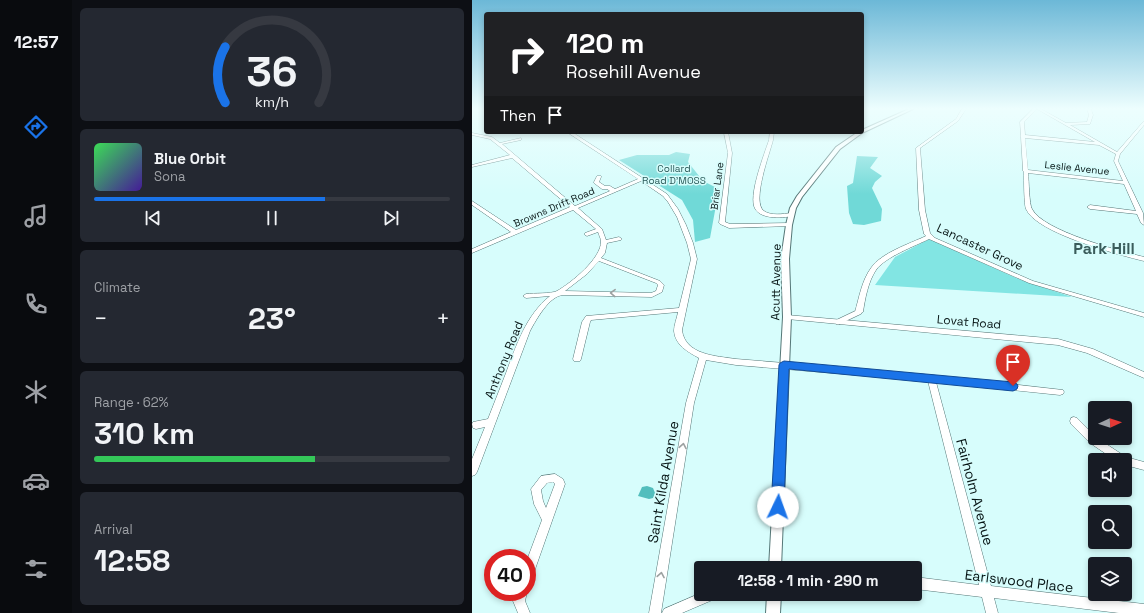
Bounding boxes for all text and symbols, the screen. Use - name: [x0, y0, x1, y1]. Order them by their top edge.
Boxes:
- text: 120 m: [566, 25, 644, 61]
- icon: right: [500, 28, 552, 80]
- text: 12:57: [14, 30, 58, 53]
- text: 36: [247, 44, 298, 97]
- text: Rosehill Avenue: [566, 60, 701, 83]
- text: km/h: [255, 92, 289, 110]
- icon: arrive: [544, 104, 566, 126]
- text: Then: [500, 106, 536, 125]
- icon: directions: [22, 113, 50, 141]
- text: Blue Orbit: [154, 149, 226, 168]
- street label: Leslie Avenue: [1044, 158, 1110, 178]
- street label: Briar Lane: [708, 161, 726, 211]
- park label: Collard Road D'MOSS: [642, 162, 706, 187]
- text: Sona: [154, 168, 185, 185]
- street label: Browns Drift Road: [511, 184, 597, 230]
- icon: music: [22, 202, 50, 230]
- icon: previous: [142, 207, 164, 229]
- icon: pause: [261, 207, 283, 229]
- icon: next: [380, 207, 402, 229]
- street label: Lancaster Grove: [934, 220, 1026, 274]
- district label: Park Hill: [1073, 238, 1135, 259]
- street label: Acutt Avenue: [767, 243, 785, 321]
- text: Climate: [94, 279, 140, 296]
- one-way arrow: [610, 289, 616, 298]
- icon: phone: [22, 290, 50, 318]
- text: 23°: [248, 299, 296, 338]
- text: −: [94, 304, 108, 332]
- text: +: [436, 304, 450, 332]
- street label: Lovat Road: [936, 311, 1002, 333]
- street label: Anthony Road: [481, 319, 527, 401]
- pin: [996, 345, 1030, 386]
- icon: arrive: [1002, 351, 1024, 373]
- icon: climate: [22, 378, 50, 406]
- text: Range · 62%: [94, 394, 169, 411]
- north arrow: [1088, 401, 1132, 445]
- map controls: [1088, 401, 1132, 601]
- text: 310 km: [94, 414, 195, 453]
- street label: Saint Kilda Avenue: [643, 419, 683, 545]
- street label: Fairholm Avenue: [952, 437, 998, 547]
- one-way arrow: [678, 443, 687, 449]
- button: sound: [1088, 453, 1132, 497]
- icon: car: [22, 467, 50, 495]
- position arrow: [757, 486, 799, 528]
- button: search: [1088, 505, 1132, 549]
- text: Arrival: [94, 521, 133, 538]
- text: 12:58: [94, 541, 170, 580]
- speed limit sign: 40: [484, 549, 536, 601]
- icon: filters: [22, 555, 50, 583]
- button: layers: [1088, 557, 1132, 601]
- street label: Earlswood Place: [964, 565, 1074, 597]
- one-way arrow: [656, 571, 665, 578]
- text: 12:58 · 1 min · 290 m: [737, 571, 879, 590]

